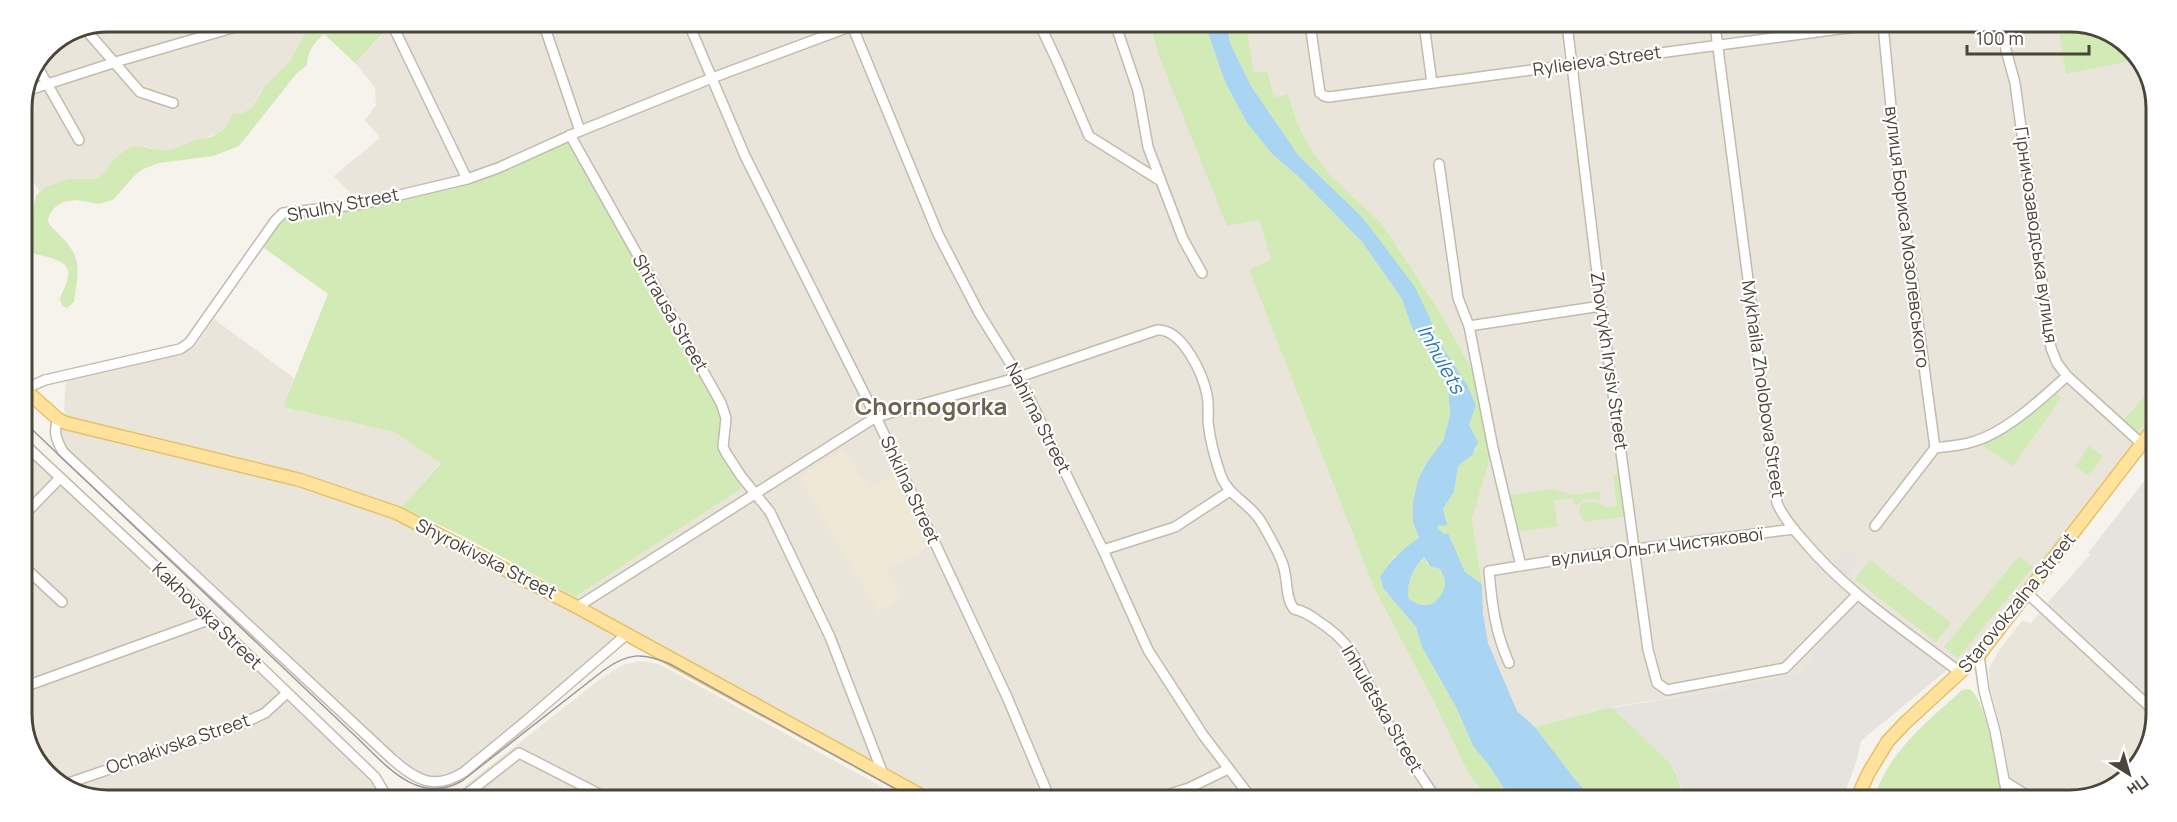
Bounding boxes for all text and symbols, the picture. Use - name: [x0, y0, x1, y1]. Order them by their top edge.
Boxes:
- scale bar: [1967, 18, 2088, 56]
- text: 100 m: [1976, 26, 2024, 50]
- street label: Rylieieva Street: [1531, 39, 1663, 81]
- street label: вулиця Бориса Мозолевського: [1880, 105, 1936, 369]
- street label: Гірничозаводська вулиця: [2010, 125, 2064, 345]
- street label: Shulhy Street: [285, 181, 401, 227]
- street label: Shtrausa Street: [628, 249, 714, 376]
- street label: Zhovtykh Irysiv Street: [1586, 270, 1634, 452]
- street label: Mykhaila Zholobova Street: [1737, 279, 1791, 499]
- water label: Inhulets: [1411, 319, 1472, 399]
- street label: Nahirna Street: [1001, 358, 1077, 477]
- district label: Chornogorka: [855, 389, 1007, 422]
- street label: Shkilna Street: [875, 432, 946, 547]
- street label: Shyrokivska Street: [412, 512, 561, 604]
- street label: вулиця Ольги Чистякової: [1549, 521, 1765, 571]
- street label: Starovokzalna Street: [1952, 527, 2080, 677]
- street label: Kakhovska Street: [147, 557, 268, 674]
- street label: Inhuletska Street: [1337, 641, 1429, 776]
- street label: Ochakivska Street: [103, 707, 253, 779]
- north arrow: [2099, 744, 2159, 804]
- text: Пн: [2123, 771, 2153, 801]

